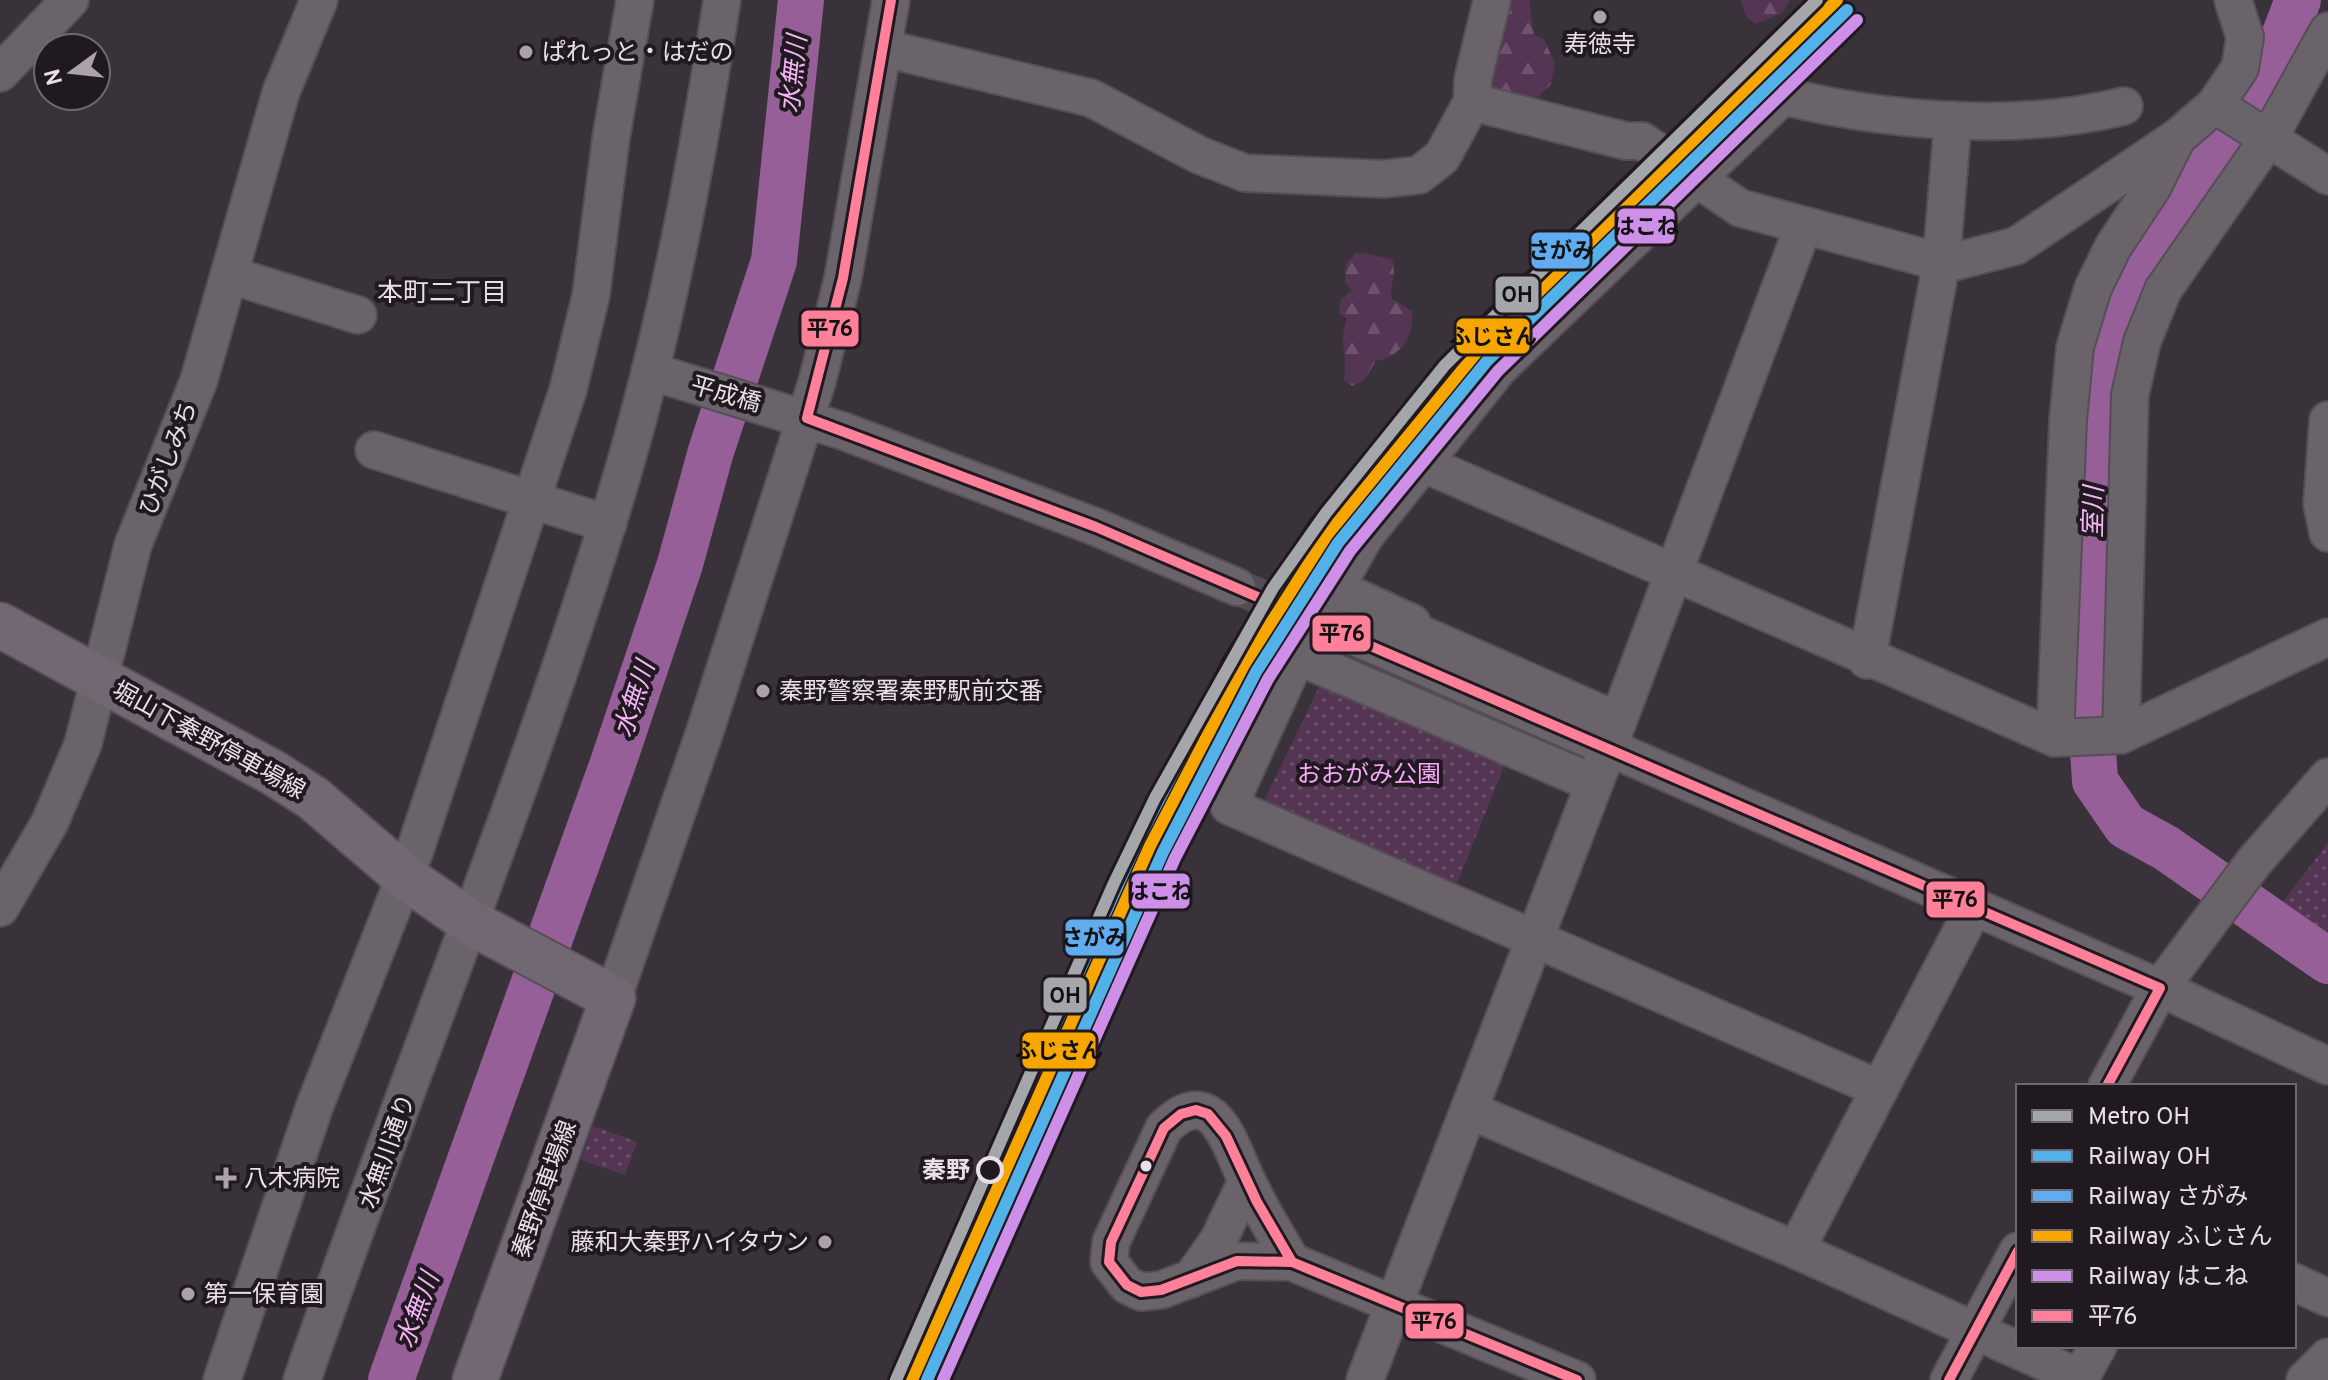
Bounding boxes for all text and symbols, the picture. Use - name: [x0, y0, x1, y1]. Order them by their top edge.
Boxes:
- marker: 寿徳寺: [1591, 8, 1609, 26]
- water label: 水無川: [775, 31, 816, 115]
- place label: 寿徳寺: [1564, 31, 1636, 61]
- north arrow: [32, 32, 112, 112]
- place label: ぱれっと・はだの: [542, 39, 734, 69]
- marker: ぱれっと・はだの: [517, 43, 535, 61]
- text: N: [40, 65, 70, 88]
- line badge: はこね: [1616, 207, 1676, 245]
- text: はこね: [1613, 215, 1679, 242]
- line badge: さがみ: [1530, 231, 1591, 270]
- text: さがみ: [1528, 238, 1594, 266]
- line badge: OH: [1494, 275, 1540, 314]
- district label: 本町二丁目: [377, 278, 507, 311]
- text: OH: [1501, 283, 1533, 310]
- line badge: 平76: [800, 309, 860, 348]
- text: 平76: [807, 317, 853, 344]
- line badge: ふじさん: [1455, 317, 1531, 355]
- text: ふじさん: [1449, 325, 1537, 352]
- street label: 平成橋: [687, 372, 764, 420]
- street label: ひがしみち: [134, 397, 205, 520]
- water label: 室川: [2079, 483, 2113, 538]
- line badge: 平76: [1311, 614, 1372, 653]
- text: 平76: [1319, 622, 1365, 649]
- water label: 水無川: [609, 655, 665, 742]
- street label: 堀山下秦野停車場線: [106, 676, 310, 807]
- place label: 秦野警察署秦野駅前交番: [779, 678, 1043, 708]
- marker: 秦野警察署秦野駅前交番: [754, 682, 772, 700]
- park label: おおがみ公園: [1297, 761, 1441, 791]
- line badge: はこね: [1130, 872, 1191, 910]
- text: はこね: [1127, 880, 1193, 907]
- line badge: 平76: [1925, 880, 1986, 919]
- text: 平76: [1932, 888, 1978, 915]
- line badge: さがみ: [1064, 918, 1125, 957]
- text: さがみ: [1061, 925, 1127, 953]
- line badge: OH: [1042, 976, 1088, 1014]
- text: OH: [1049, 984, 1081, 1011]
- line badge: ふじさん: [1021, 1031, 1097, 1070]
- text: ふじさん: [1015, 1039, 1103, 1066]
- legend: [2016, 1084, 2296, 1348]
- street label: 水無川通り: [354, 1090, 423, 1213]
- text: Metro OH: [2088, 1103, 2190, 1133]
- street label: 秦野停車場線: [507, 1117, 585, 1262]
- text: Railway OH: [2088, 1143, 2211, 1173]
- place label: 秦野: [922, 1157, 970, 1187]
- marker: 秦野: [977, 1157, 1003, 1183]
- unlabelled marker: [1138, 1158, 1154, 1174]
- place label: 八木病院: [244, 1165, 340, 1195]
- marker: 八木病院: [215, 1167, 237, 1189]
- text: Railway さがみ: [2088, 1183, 2249, 1213]
- text: Railway ふじさん: [2088, 1223, 2273, 1253]
- place label: 藤和大秦野ハイタウン: [570, 1229, 809, 1259]
- marker: 藤和大秦野ハイタウン: [816, 1233, 834, 1251]
- text: Railway はこね: [2088, 1263, 2249, 1293]
- water label: 水無川: [391, 1266, 449, 1353]
- place label: 第一保育園: [204, 1281, 324, 1311]
- marker: 第一保育園: [179, 1285, 197, 1303]
- line badge: 平76: [1404, 1302, 1465, 1340]
- text: 平76: [2088, 1303, 2138, 1333]
- text: 平76: [1411, 1310, 1457, 1337]

